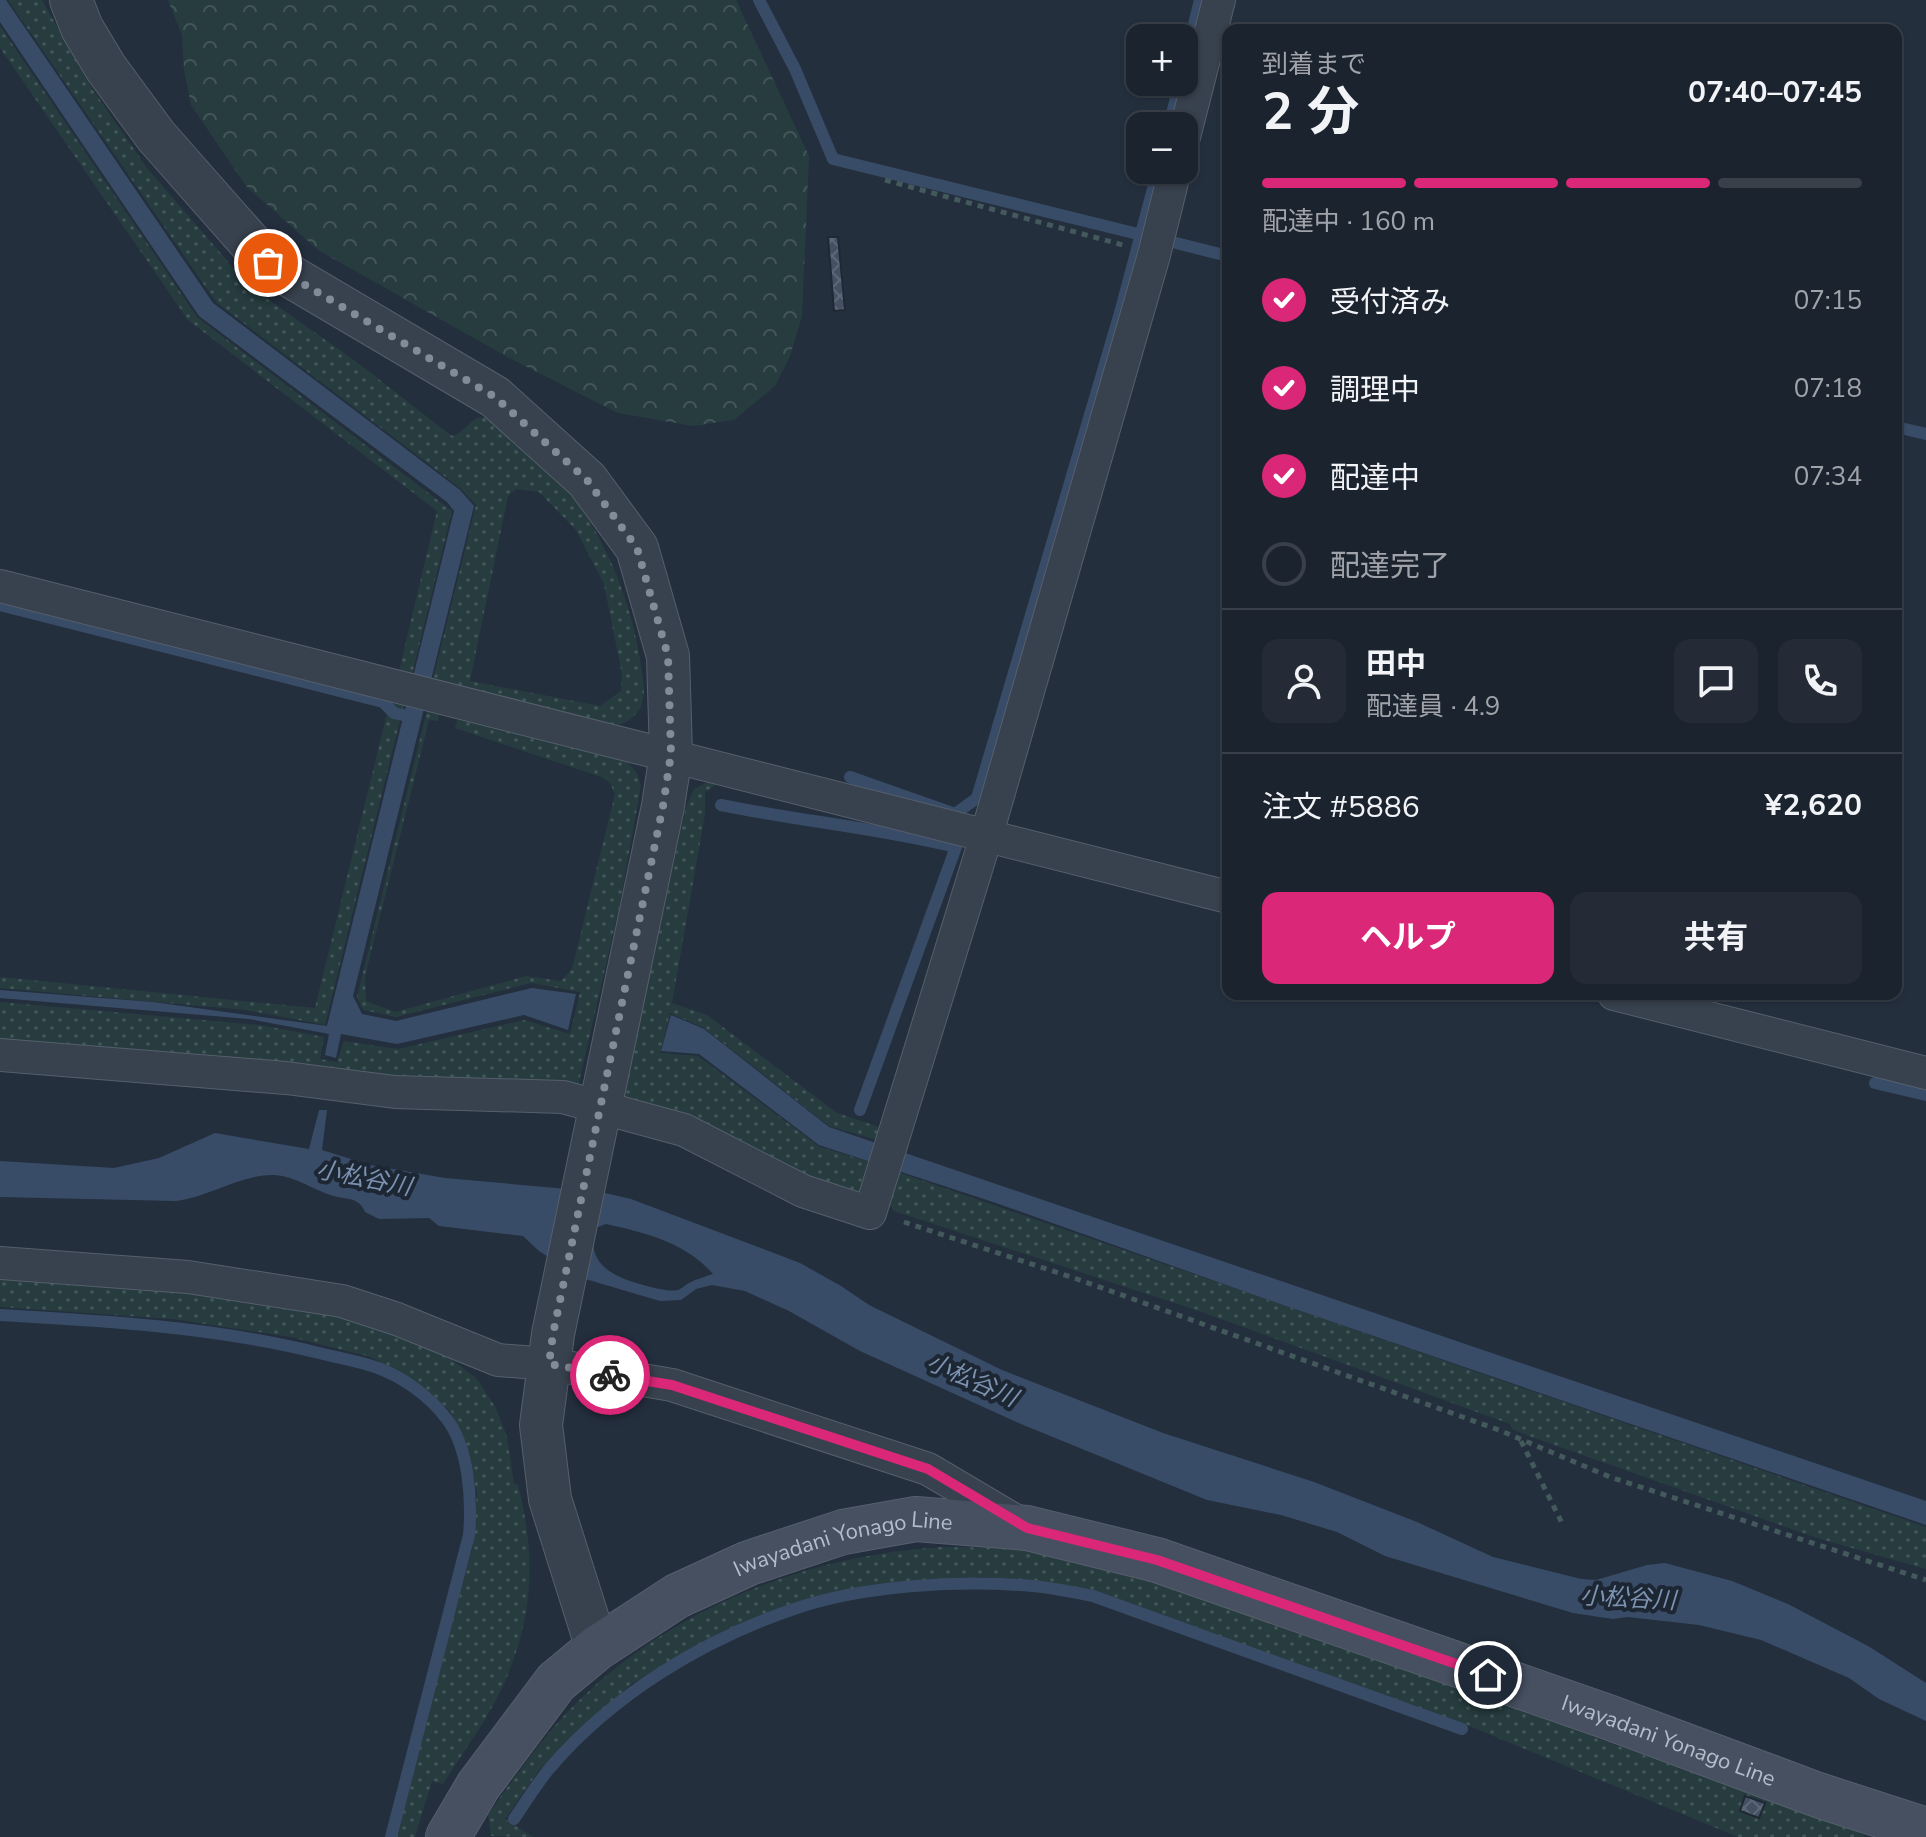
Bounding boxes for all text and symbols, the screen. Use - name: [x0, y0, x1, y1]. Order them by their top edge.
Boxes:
- map controls: [1126, 24, 1198, 184]
- button: +: [1126, 24, 1198, 96]
- text: 到着まで: [1262, 47, 1366, 82]
- text: 07:40–07:45: [1688, 72, 1862, 113]
- text: 2 分: [1262, 76, 1359, 147]
- button: −: [1126, 112, 1198, 184]
- text: 配達中 · 160 m: [1262, 204, 1435, 239]
- pin: [234, 229, 302, 297]
- icon: bag: [246, 241, 290, 285]
- icon: check: [1262, 278, 1306, 322]
- text: 受付済み: [1330, 282, 1450, 323]
- text: 07:15: [1794, 283, 1862, 318]
- icon: check: [1262, 366, 1306, 410]
- text: 調理中: [1330, 370, 1420, 411]
- text: 07:18: [1794, 371, 1862, 406]
- icon: check: [1262, 454, 1306, 498]
- text: 配達中: [1330, 458, 1420, 499]
- text: 07:34: [1794, 459, 1862, 494]
- text: 配達完了: [1330, 546, 1450, 587]
- button: person: [1262, 639, 1346, 723]
- button: chat: [1674, 639, 1758, 723]
- button: phone: [1778, 639, 1862, 723]
- text: 田中: [1366, 644, 1426, 685]
- text: 配達員 · 4.9: [1366, 689, 1500, 724]
- text: ¥2,620: [1765, 785, 1862, 826]
- text: 注文 #5886: [1262, 787, 1420, 828]
- button: ヘルプ: [1262, 892, 1554, 984]
- button: 共有: [1570, 892, 1862, 984]
- water label: 小松谷川: [314, 1153, 417, 1203]
- courier: [570, 1335, 650, 1415]
- water label: 小松谷川: [922, 1346, 1025, 1415]
- icon: bike: [588, 1353, 632, 1397]
- street label: Iwayadani Yonago Line: [729, 1505, 954, 1584]
- water label: 小松谷川: [1579, 1580, 1680, 1617]
- pin: [1454, 1641, 1522, 1709]
- icon: home: [1466, 1653, 1510, 1697]
- street label: Iwayadani Yonago Line: [1557, 1688, 1780, 1794]

